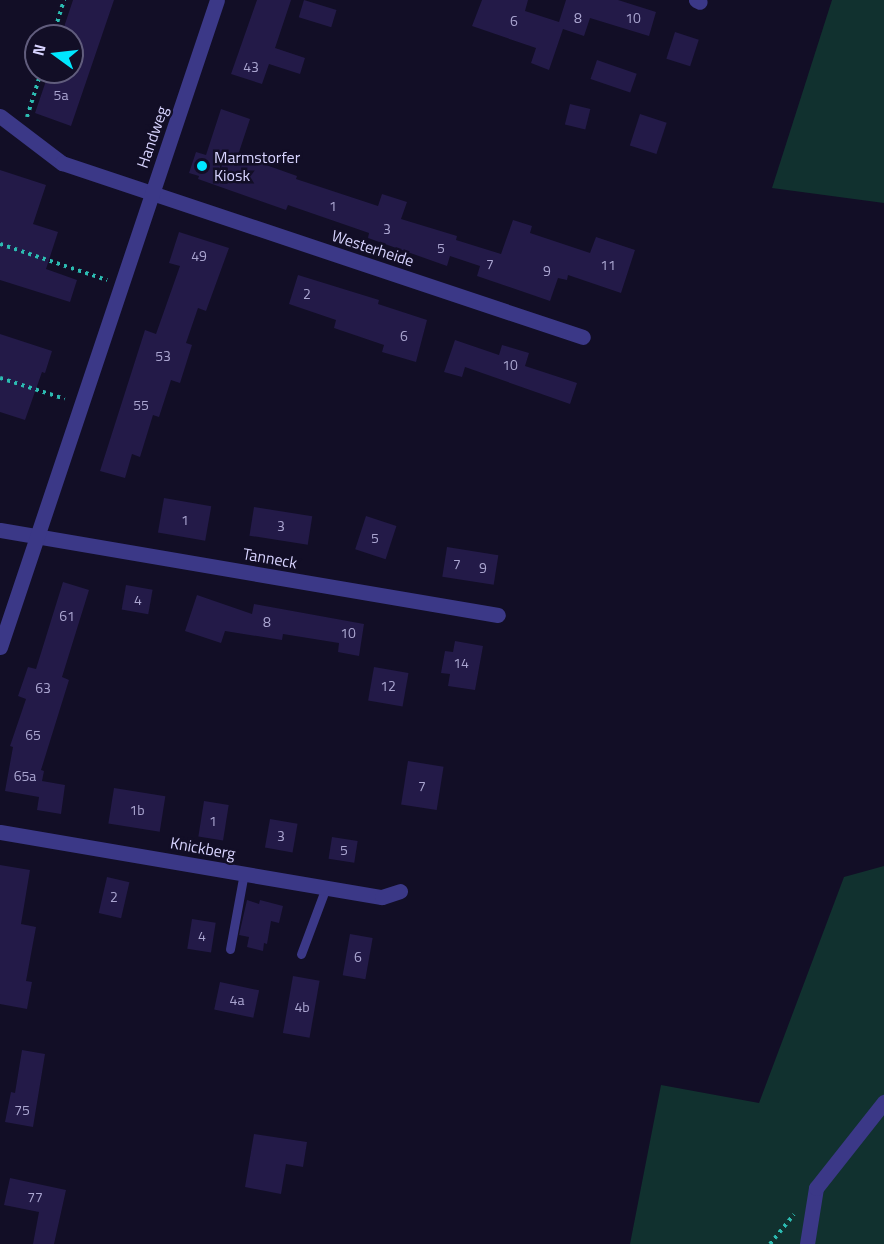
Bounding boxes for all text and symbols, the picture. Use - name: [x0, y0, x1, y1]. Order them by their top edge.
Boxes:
- house number: 8: [574, 10, 582, 26]
- house number: 10: [625, 10, 641, 26]
- house number: 6: [510, 13, 518, 29]
- north arrow: [24, 24, 84, 84]
- text: N: [26, 41, 52, 58]
- house number: 43: [243, 59, 259, 75]
- house number: 5a: [54, 87, 68, 103]
- street label: Handweg: [132, 103, 172, 171]
- place label: Marmstorfer Kiosk: [214, 147, 300, 185]
- marker: Marmstorfer Kiosk: [195, 159, 209, 173]
- house number: 1: [329, 198, 337, 214]
- house number: 3: [383, 221, 391, 237]
- street label: Westerheide: [329, 226, 417, 270]
- house number: 5: [437, 240, 445, 256]
- house number: 49: [191, 248, 207, 264]
- house number: 7: [486, 256, 494, 272]
- house number: 11: [600, 257, 616, 273]
- house number: 9: [543, 263, 551, 279]
- house number: 2: [303, 286, 311, 302]
- house number: 6: [400, 328, 408, 344]
- house number: 53: [155, 348, 171, 364]
- house number: 10: [502, 357, 518, 373]
- house number: 55: [133, 397, 149, 413]
- house number: 1: [181, 512, 189, 528]
- house number: 3: [277, 518, 285, 534]
- house number: 5: [371, 530, 379, 546]
- street label: Tanneck: [241, 544, 299, 572]
- house number: 7: [453, 556, 461, 572]
- house number: 9: [479, 560, 487, 576]
- house number: 4: [134, 592, 142, 608]
- house number: 61: [59, 608, 75, 624]
- house number: 8: [263, 614, 271, 630]
- house number: 10: [340, 625, 356, 641]
- house number: 14: [453, 655, 469, 671]
- house number: 12: [380, 678, 396, 694]
- house number: 63: [35, 680, 51, 696]
- house number: 65: [25, 727, 41, 743]
- house number: 65a: [14, 768, 36, 784]
- house number: 7: [418, 778, 426, 794]
- house number: 1b: [129, 802, 145, 818]
- house number: 1: [209, 813, 217, 829]
- house number: 3: [277, 828, 285, 844]
- street label: Knickberg: [169, 833, 237, 863]
- house number: 5: [340, 842, 348, 858]
- house number: 2: [110, 889, 118, 905]
- house number: 4: [198, 928, 206, 944]
- house number: 6: [354, 949, 362, 965]
- house number: 4a: [230, 992, 244, 1008]
- house number: 4b: [294, 999, 310, 1015]
- house number: 75: [14, 1102, 30, 1118]
- house number: 77: [27, 1189, 43, 1205]

